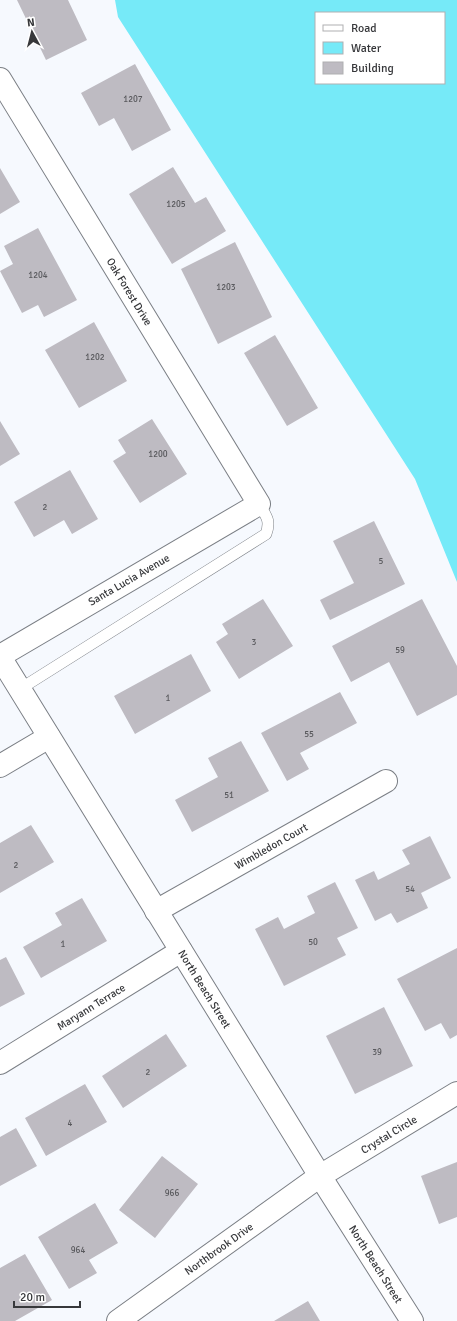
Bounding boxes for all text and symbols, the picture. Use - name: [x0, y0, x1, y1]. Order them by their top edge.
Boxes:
- north arrow: [12, 12, 52, 52]
- legend: [315, 12, 445, 84]
- text: N: [26, 16, 35, 29]
- text: Road: [351, 21, 377, 36]
- text: Water: [351, 41, 382, 56]
- text: Building: [351, 61, 394, 76]
- house number: 1207: [123, 94, 143, 105]
- house number: 1205: [166, 199, 186, 210]
- street label: Oak Forest Drive: [104, 255, 155, 328]
- house number: 1204: [28, 270, 48, 281]
- house number: 1203: [216, 282, 236, 293]
- house number: 1202: [85, 352, 105, 363]
- house number: 1200: [148, 449, 168, 460]
- house number: 2: [43, 502, 48, 513]
- street label: Santa Lucia Avenue: [86, 551, 172, 609]
- house number: 5: [379, 556, 384, 567]
- house number: 3: [252, 637, 257, 648]
- house number: 59: [395, 645, 405, 656]
- house number: 1: [166, 693, 171, 704]
- house number: 55: [304, 729, 314, 740]
- house number: 51: [224, 790, 234, 801]
- street label: Wimbledon Court: [232, 820, 310, 872]
- house number: 2: [14, 860, 19, 871]
- house number: 54: [405, 884, 415, 895]
- house number: 50: [308, 937, 318, 948]
- house number: 1: [61, 939, 66, 950]
- street label: North Beach Street: [176, 947, 234, 1031]
- street label: Maryann Terrace: [54, 981, 128, 1033]
- house number: 39: [372, 1047, 382, 1058]
- house number: 2: [146, 1067, 151, 1078]
- street label: Crystal Circle: [358, 1112, 419, 1156]
- house number: 4: [68, 1118, 73, 1129]
- house number: 966: [165, 1188, 179, 1199]
- street label: Northbrook Drive: [182, 1220, 255, 1278]
- street label: North Beach Street: [346, 1223, 405, 1306]
- house number: 964: [71, 1245, 85, 1256]
- scale bar: [14, 1283, 80, 1309]
- text: 20 m: [20, 1290, 45, 1305]

